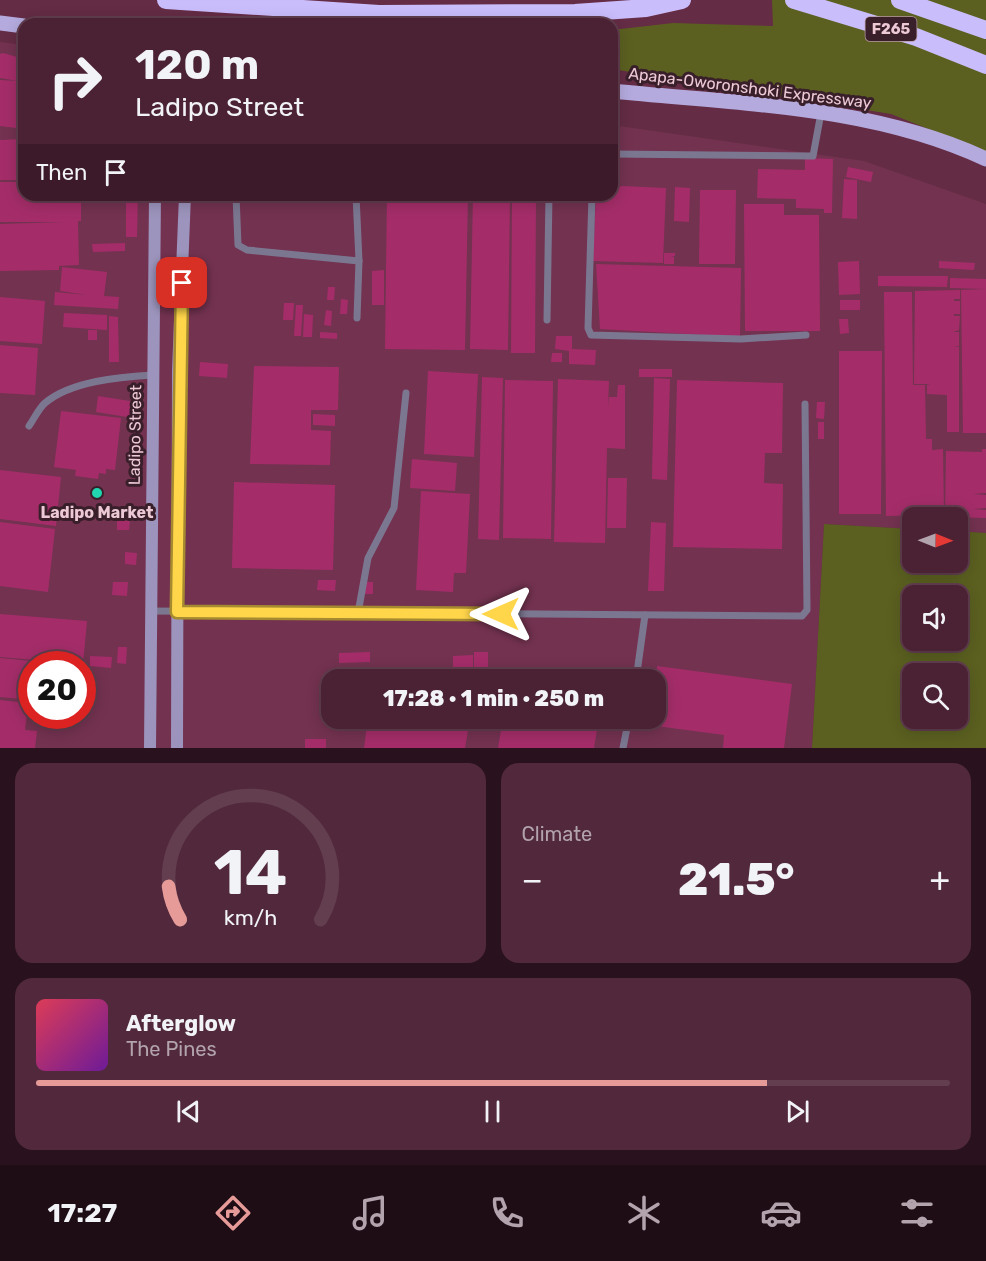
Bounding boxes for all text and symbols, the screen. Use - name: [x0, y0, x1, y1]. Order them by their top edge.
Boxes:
- road number: F265: [866, 17, 916, 41]
- text: 120 m: [135, 40, 259, 90]
- icon: right: [36, 42, 114, 120]
- street label: Apapa-Oworonshoki Expressway: [627, 64, 873, 112]
- text: Ladipo Street: [135, 91, 304, 123]
- icon: arrive: [99, 156, 132, 189]
- text: Then: [36, 159, 87, 186]
- pin: [156, 257, 207, 308]
- icon: arrive: [165, 266, 198, 299]
- street label: Ladipo Street: [125, 385, 145, 485]
- marker: Ladipo Market: [90, 486, 104, 500]
- place label: Ladipo Market: [41, 503, 154, 522]
- north arrow: [902, 507, 968, 573]
- map controls: [902, 507, 968, 729]
- position arrow: [469, 582, 533, 646]
- button: sound: [902, 585, 968, 651]
- speed limit sign: 20: [18, 651, 96, 729]
- button: search: [902, 663, 968, 729]
- text: 17:28 · 1 min · 250 m: [383, 685, 604, 712]
- text: Climate: [522, 822, 592, 846]
- text: 14: [213, 836, 287, 910]
- text: 21.5°: [678, 853, 794, 906]
- text: −: [522, 860, 543, 899]
- text: +: [929, 860, 950, 899]
- text: km/h: [223, 905, 277, 930]
- text: Afterglow: [126, 1010, 236, 1037]
- text: The Pines: [126, 1037, 217, 1061]
- icon: previous: [172, 1095, 205, 1128]
- icon: pause: [476, 1095, 509, 1128]
- icon: next: [781, 1095, 814, 1128]
- icon: directions: [212, 1192, 254, 1234]
- icon: music: [349, 1192, 391, 1234]
- icon: phone: [486, 1192, 528, 1234]
- icon: climate: [623, 1192, 665, 1234]
- icon: car: [760, 1192, 802, 1234]
- icon: filters: [896, 1192, 938, 1234]
- text: 17:27: [47, 1197, 117, 1229]

